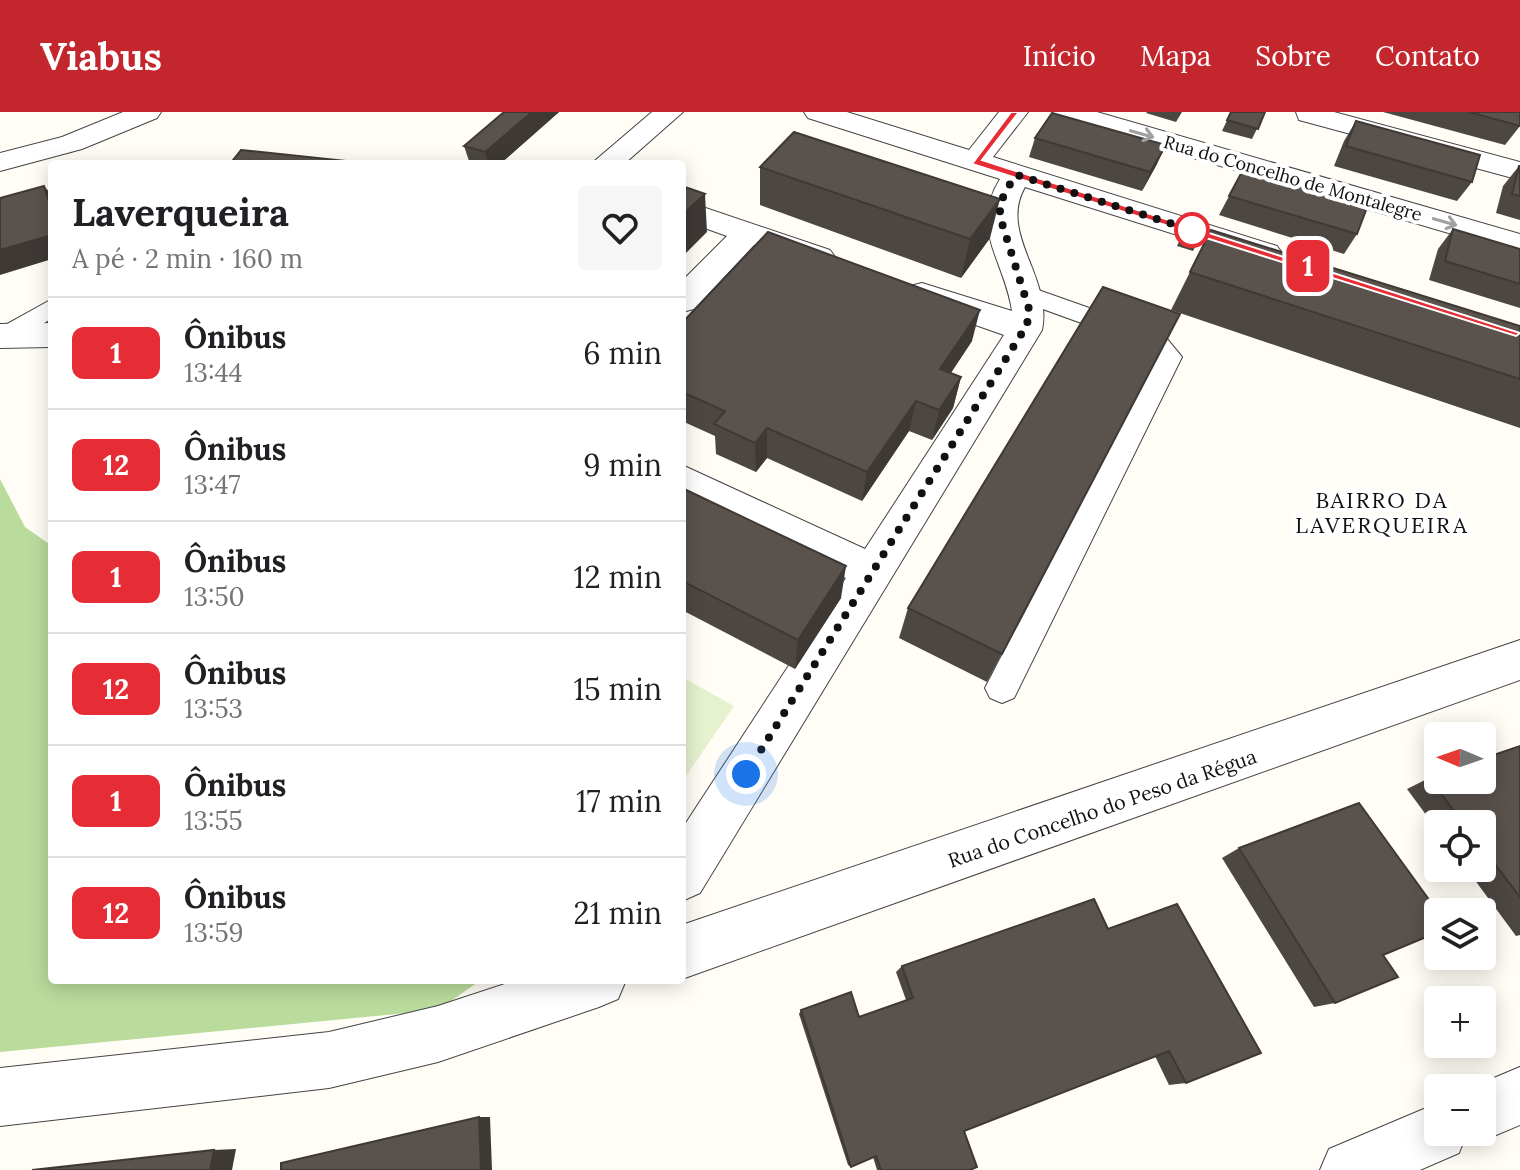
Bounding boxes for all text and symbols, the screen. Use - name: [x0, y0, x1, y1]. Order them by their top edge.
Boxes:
- text: Viabus: [40, 32, 162, 80]
- text: Início: [1023, 38, 1096, 74]
- text: Mapa: [1140, 38, 1211, 74]
- text: Sobre: [1255, 38, 1331, 74]
- text: Contato: [1375, 38, 1480, 74]
- one-way arrow: [1128, 127, 1154, 142]
- street label: Rua do Concelho de Montalegre: [1161, 130, 1425, 226]
- button: heart: [578, 186, 662, 270]
- text: Laverqueira: [72, 188, 289, 236]
- unlabelled marker: [1175, 213, 1209, 247]
- one-way arrow: [1432, 215, 1458, 230]
- line badge: 1: [1282, 240, 1334, 292]
- text: A pé · 2 min · 160 m: [72, 242, 303, 275]
- text: 1: [1302, 248, 1314, 284]
- text: Ônibus: [184, 318, 286, 356]
- text: 6 min: [583, 334, 662, 372]
- text: 1: [110, 335, 122, 371]
- text: 13:44: [184, 356, 243, 389]
- text: Ônibus: [184, 430, 286, 468]
- text: 9 min: [583, 446, 662, 484]
- text: 12: [103, 447, 129, 483]
- text: 13:47: [184, 468, 241, 501]
- district label: BAIRRO DA LAVERQUEIRA: [1295, 486, 1469, 539]
- text: Ônibus: [184, 542, 286, 580]
- text: 12 min: [574, 558, 662, 596]
- text: 1: [110, 559, 122, 595]
- text: 13:50: [184, 580, 245, 613]
- text: Ônibus: [184, 654, 286, 692]
- text: 15 min: [573, 670, 662, 708]
- text: 12: [103, 671, 129, 707]
- text: 13:53: [184, 692, 243, 725]
- north arrow: [1424, 722, 1496, 794]
- map controls: [1424, 722, 1496, 1146]
- street label: Rua do Concelho do Peso da Régua: [944, 743, 1260, 873]
- your location: [726, 754, 766, 794]
- text: Ônibus: [184, 766, 286, 804]
- text: 17 min: [576, 782, 662, 820]
- text: 1: [110, 783, 122, 819]
- text: 13:55: [184, 804, 243, 837]
- button: locate: [1424, 810, 1496, 882]
- text: Ônibus: [184, 878, 286, 916]
- text: 21 min: [574, 894, 662, 932]
- text: 12: [103, 895, 129, 931]
- button: layers: [1424, 898, 1496, 970]
- text: 13:59: [184, 916, 244, 949]
- button: +: [1424, 986, 1496, 1058]
- button: −: [1424, 1074, 1496, 1146]

